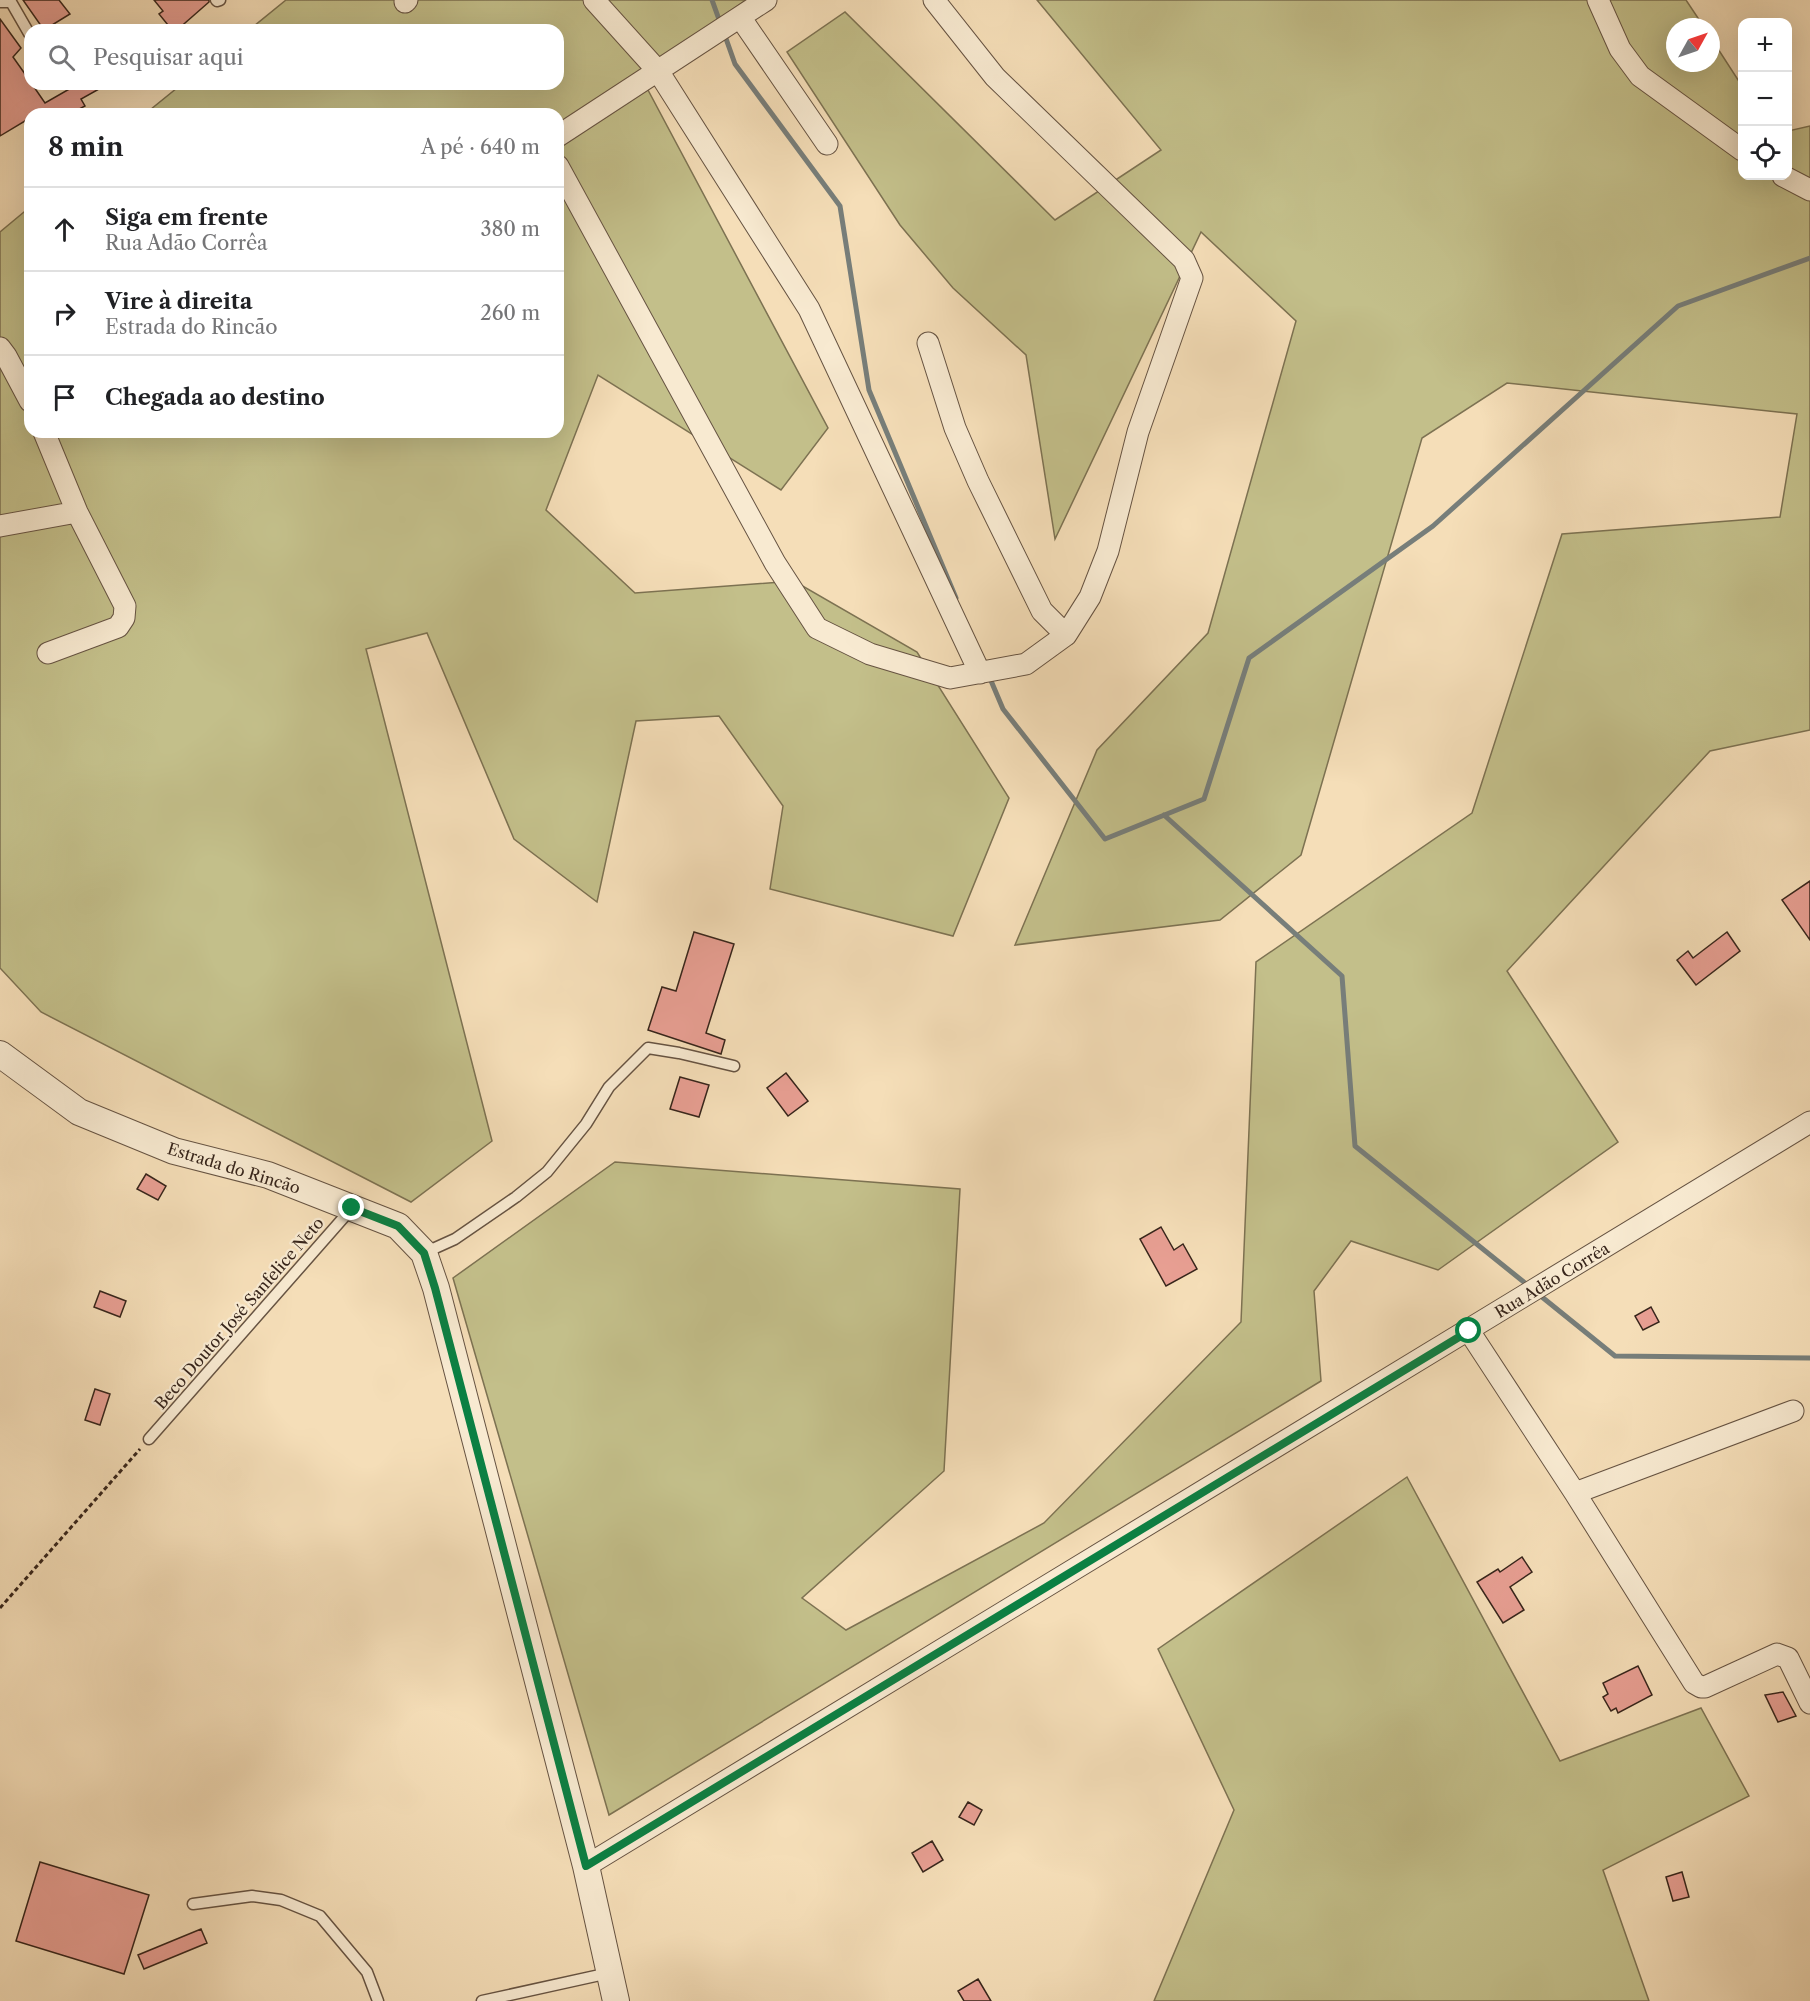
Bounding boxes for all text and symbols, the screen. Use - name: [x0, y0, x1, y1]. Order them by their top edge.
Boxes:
- north arrow: [1666, 18, 1720, 72]
- map controls: [1738, 18, 1792, 180]
- button: +: [1738, 18, 1792, 72]
- search box: [24, 24, 564, 90]
- icon: search: [45, 41, 78, 74]
- text: Pesquisar aqui: [93, 44, 243, 71]
- button: −: [1738, 72, 1792, 126]
- button: locate: [1738, 126, 1792, 180]
- text: 8 min: [48, 131, 124, 163]
- text: A pé · 640 m: [421, 135, 540, 159]
- text: Siga em frente: [105, 204, 268, 231]
- icon: ahead: [48, 213, 81, 246]
- text: 380 m: [481, 217, 540, 241]
- text: Rua Adão Corrêa: [105, 231, 268, 255]
- text: Vire à direita: [105, 288, 252, 315]
- icon: right: [48, 297, 81, 330]
- text: 260 m: [480, 301, 540, 325]
- text: Estrada do Rincão: [105, 315, 277, 339]
- icon: arrive: [48, 381, 81, 414]
- text: Chegada ao destino: [105, 384, 325, 411]
- street label: Estrada do Rincão: [165, 1138, 303, 1198]
- route end: [338, 1194, 364, 1220]
- street label: Beco Doutor José Sanfelice Neto: [150, 1213, 328, 1413]
- street label: Rua Adão Corrêa: [1491, 1238, 1613, 1322]
- route start: [1455, 1317, 1481, 1343]

